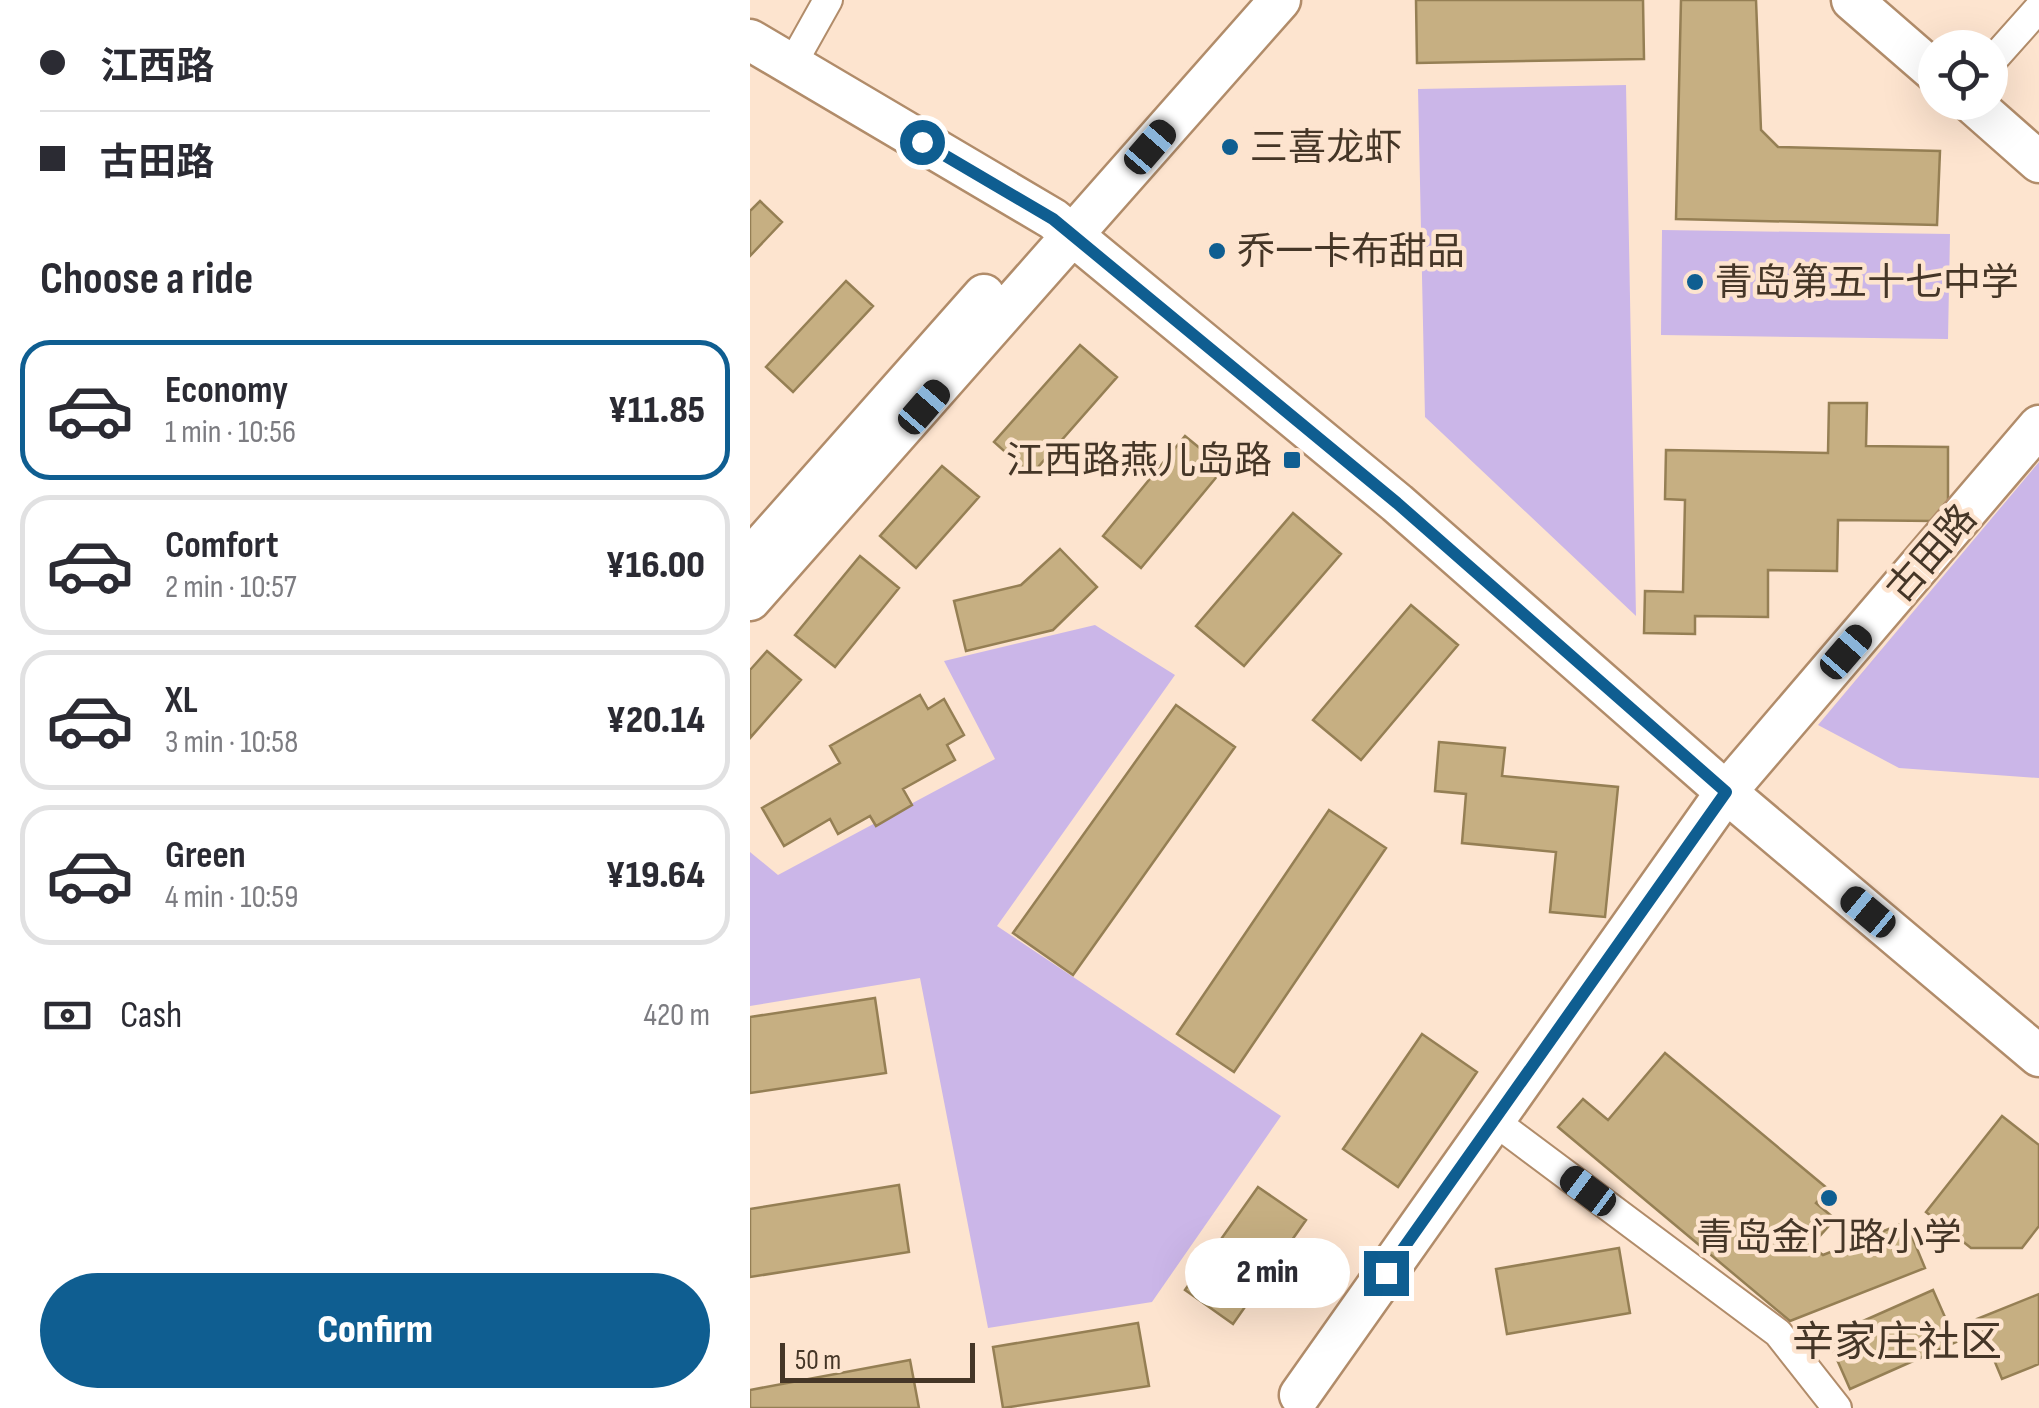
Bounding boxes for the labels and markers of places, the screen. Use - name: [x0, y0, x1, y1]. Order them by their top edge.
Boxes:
- place label: 三喜龙虾: [1250, 126, 1402, 171]
- marker: 三喜龙虾: [1219, 136, 1241, 158]
- place label: 乔一卡布甜品: [1237, 230, 1465, 275]
- marker: 乔一卡布甜品: [1206, 240, 1228, 262]
- place label: 青岛第五十七中学: [1715, 261, 2019, 306]
- marker: 青岛第五十七中学: [1684, 271, 1706, 293]
- place label: 江西路燕儿岛路: [1006, 439, 1272, 484]
- marker: 江西路燕儿岛路: [1281, 449, 1303, 471]
- marker: 青岛金门路小学: [1818, 1187, 1840, 1209]
- place label: 青岛金门路小学: [1696, 1216, 1962, 1261]

